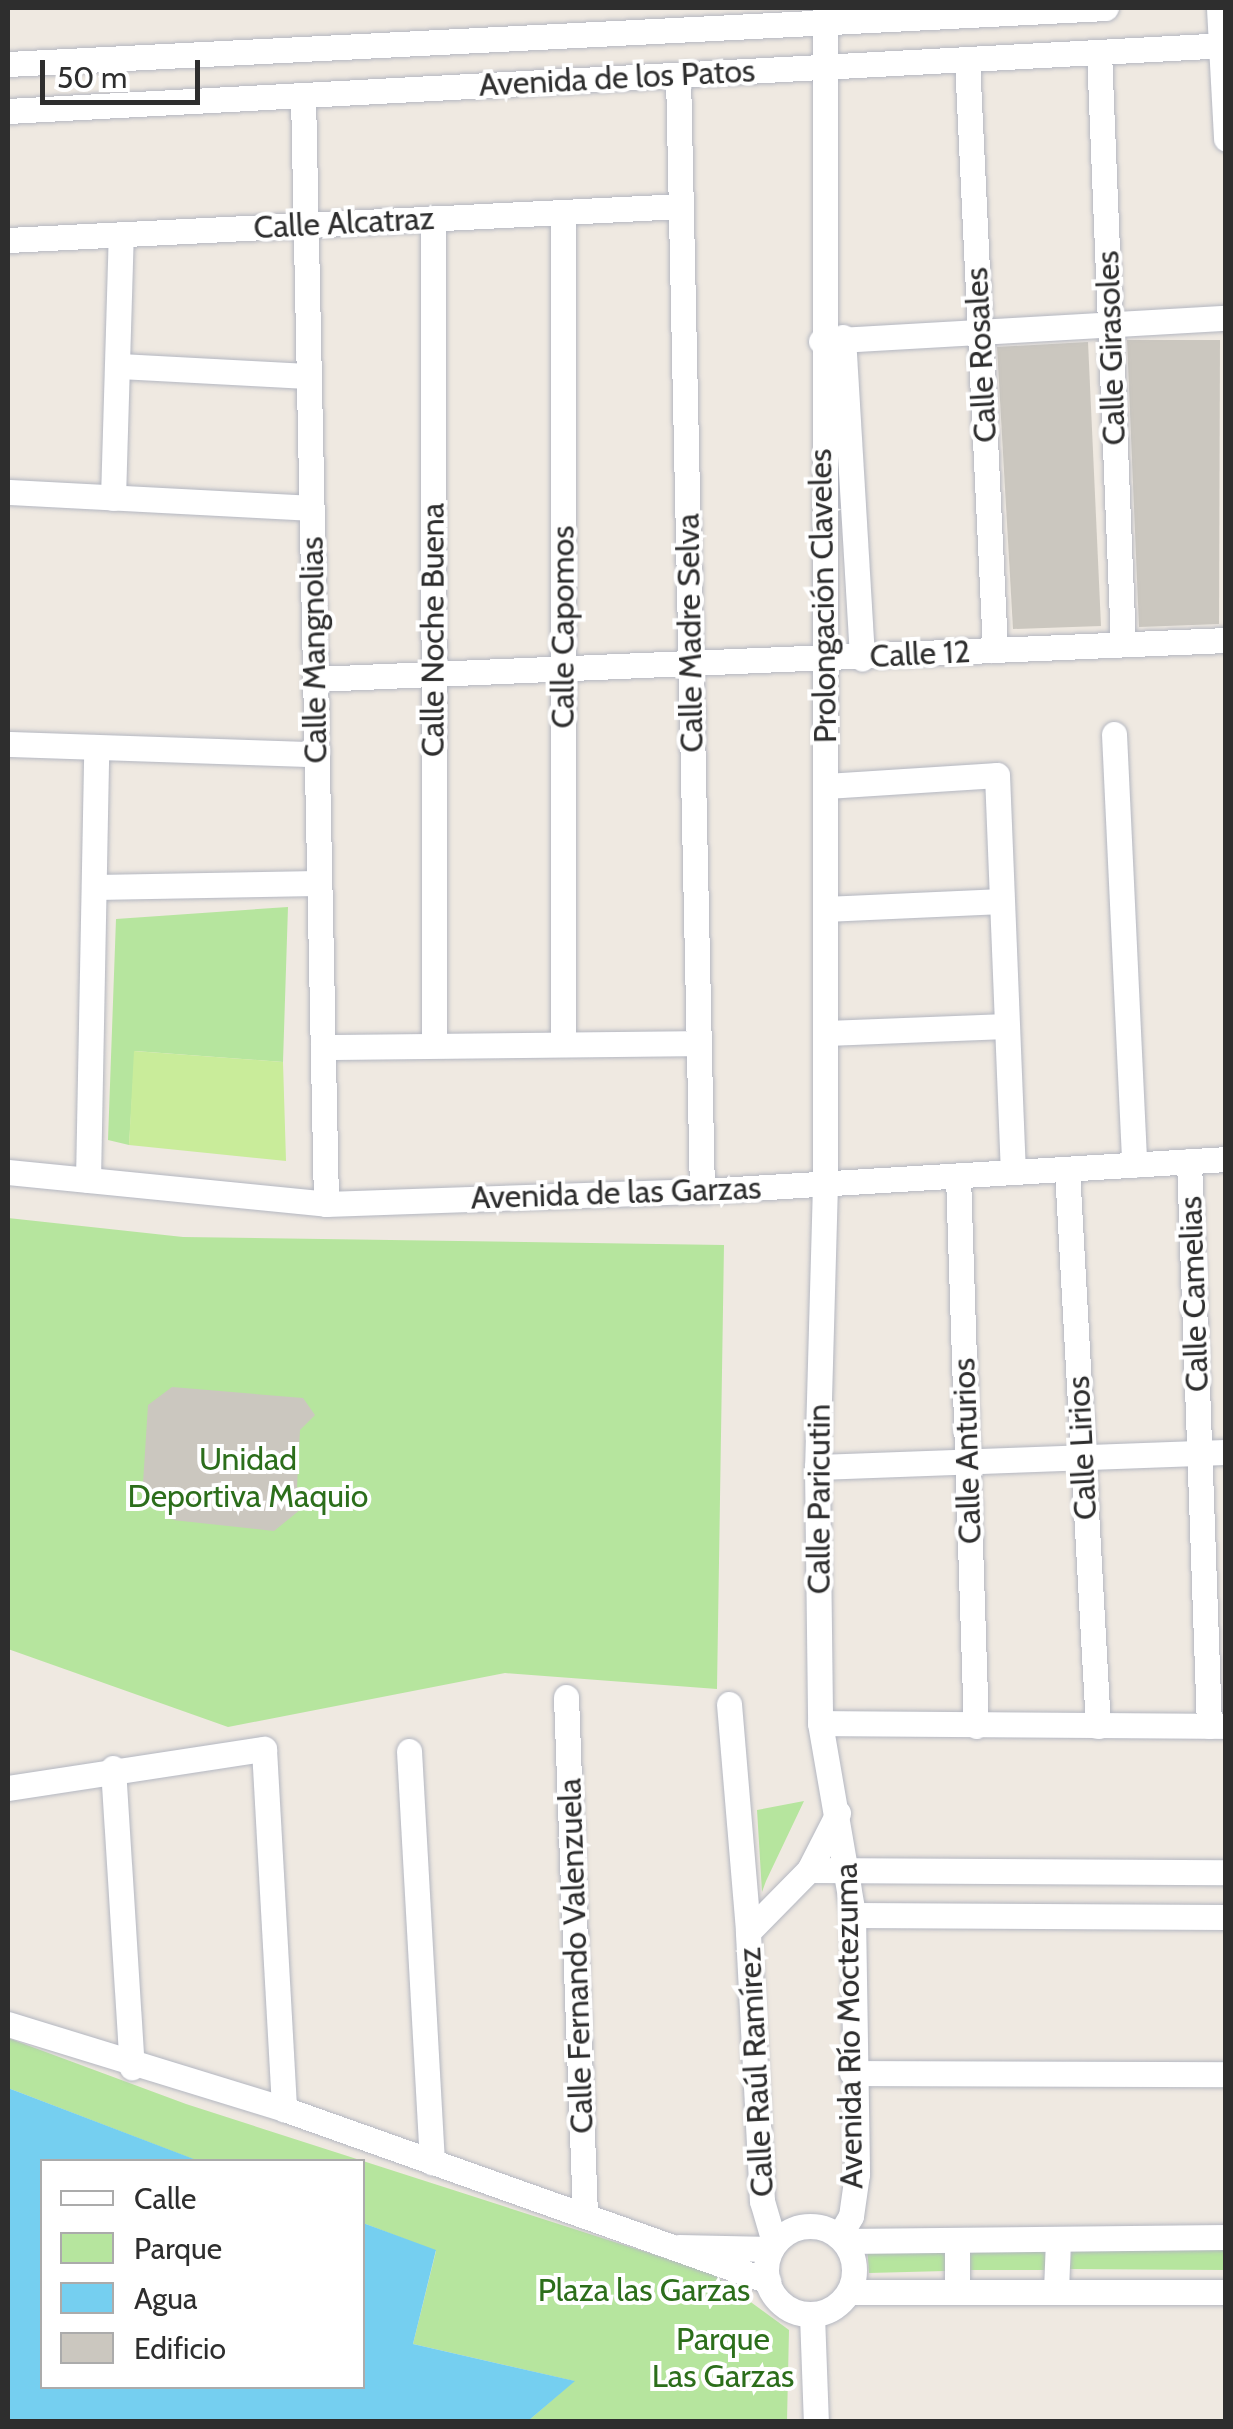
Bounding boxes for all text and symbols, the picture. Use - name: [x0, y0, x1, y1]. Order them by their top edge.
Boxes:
- scale bar: [45, 40, 205, 102]
- street label: Avenida de los Patos: [478, 52, 756, 104]
- text: 50 m: [57, 59, 127, 96]
- street label: Calle Alcatraz: [253, 199, 435, 247]
- street label: Calle Girasoles: [1088, 250, 1134, 446]
- street label: Calle Rosales: [957, 266, 1005, 444]
- street label: Prolongación Claveles: [801, 448, 845, 744]
- street label: Calle Noche Buena: [414, 503, 452, 757]
- street label: Calle Madre Selva: [669, 513, 711, 753]
- street label: Calle Capomos: [544, 525, 582, 729]
- street label: Calle Mangnolias: [293, 536, 335, 764]
- street label: Calle 12: [869, 632, 971, 676]
- street label: Avenida de las Garzas: [470, 1169, 762, 1217]
- street label: Calle Camelias: [1171, 1195, 1217, 1393]
- street label: Calle Anturios: [945, 1357, 989, 1545]
- street label: Calle Lirios: [1059, 1375, 1105, 1521]
- street label: Calle Paricutin: [800, 1404, 838, 1594]
- park label: Unidad Deportiva Maquio: [128, 1441, 368, 1516]
- street label: Calle Fernando Valenzuela: [551, 1778, 601, 2134]
- street label: Avenida Río Moctezuma: [827, 1863, 871, 2189]
- street label: Calle Raúl Ramírez: [730, 1946, 782, 2198]
- legend: [40, 2159, 365, 2389]
- text: Calle: [134, 2180, 196, 2217]
- text: Parque: [134, 2230, 222, 2267]
- park label: Plaza las Garzas: [538, 2271, 750, 2309]
- text: Agua: [134, 2280, 197, 2317]
- park label: Parque Las Garzas: [652, 2321, 794, 2396]
- text: Edificio: [134, 2330, 226, 2367]

